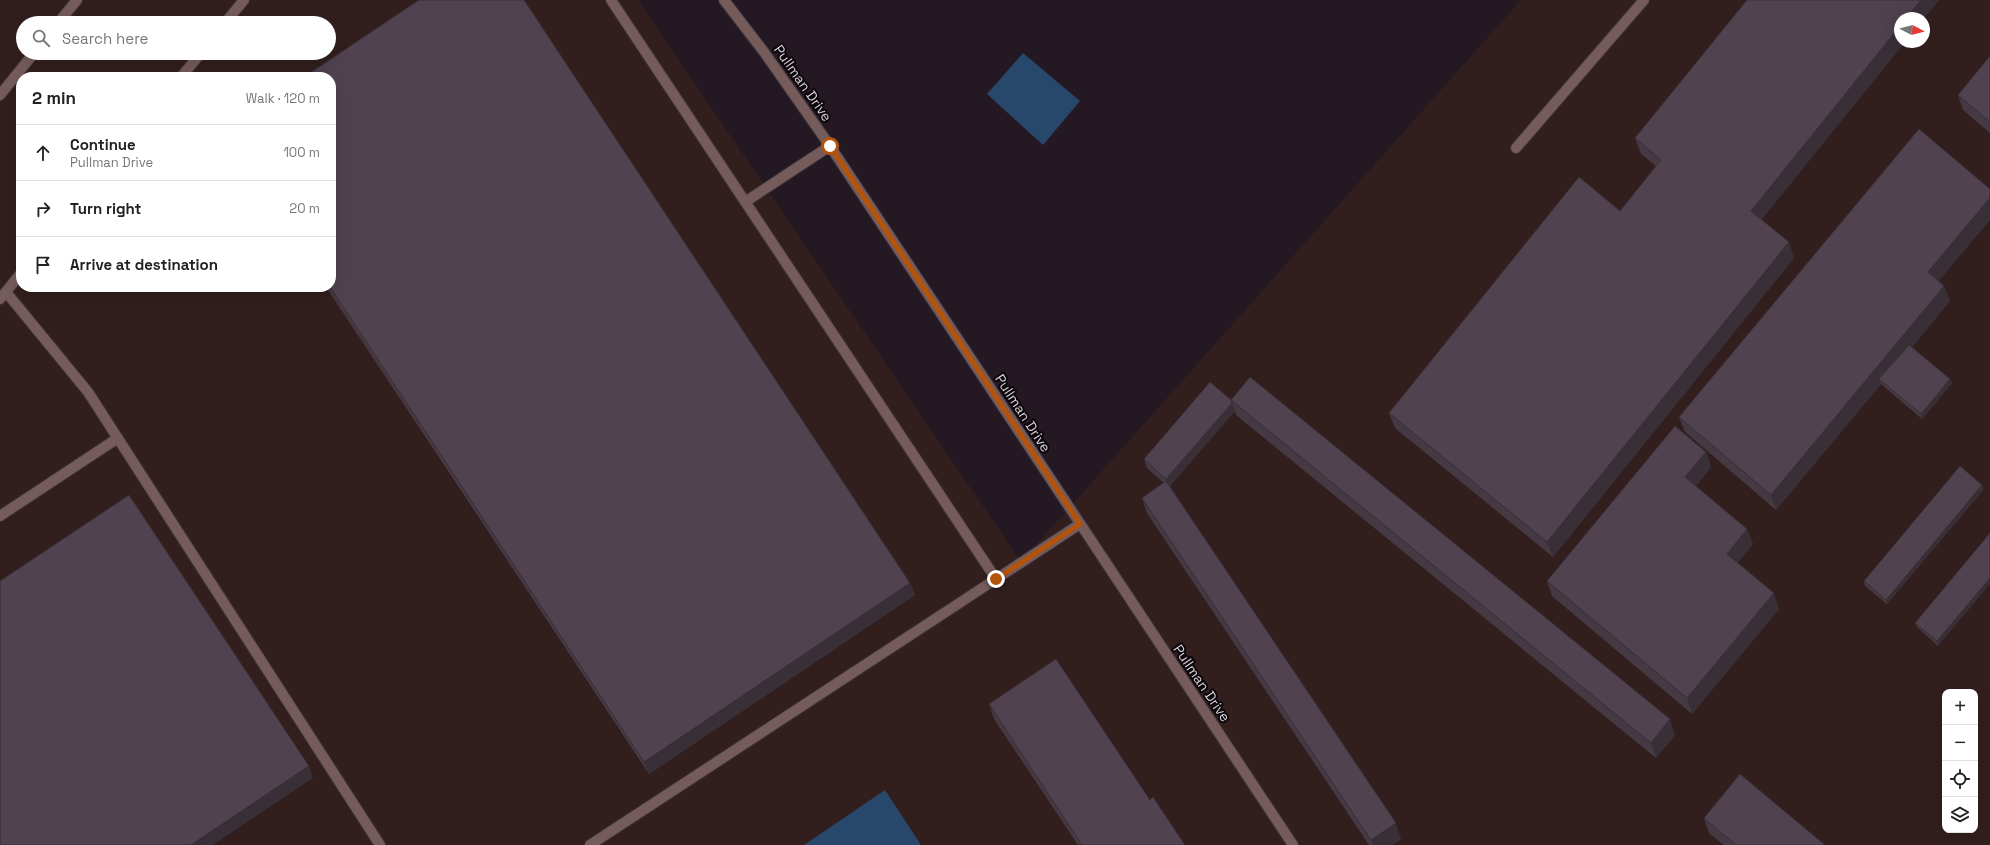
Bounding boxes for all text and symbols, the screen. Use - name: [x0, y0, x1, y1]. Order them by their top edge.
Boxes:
- north arrow: [1894, 12, 1930, 48]
- search box: [16, 16, 336, 60]
- icon: search: [30, 27, 52, 49]
- text: Search here: [62, 29, 148, 48]
- street label: Pullman Drive: [770, 41, 836, 125]
- text: 2 min: [32, 87, 76, 109]
- text: Walk · 120 m: [246, 90, 320, 107]
- text: Continue: [70, 135, 136, 154]
- route start: [821, 137, 839, 155]
- icon: ahead: [32, 142, 54, 164]
- text: 100 m: [283, 144, 320, 161]
- text: Pullman Drive: [70, 154, 153, 171]
- icon: right: [32, 198, 54, 220]
- text: Turn right: [70, 199, 141, 218]
- text: 20 m: [289, 200, 320, 217]
- icon: arrive: [32, 254, 54, 276]
- text: Arrive at destination: [70, 255, 218, 274]
- street label: Pullman Drive: [991, 371, 1055, 455]
- route end: [987, 570, 1005, 588]
- street label: Pullman Drive: [1169, 641, 1235, 725]
- map controls: [1942, 689, 1978, 833]
- button: +: [1942, 689, 1978, 725]
- button: −: [1942, 725, 1978, 761]
- button: locate: [1942, 761, 1978, 797]
- button: layers: [1942, 797, 1978, 833]

